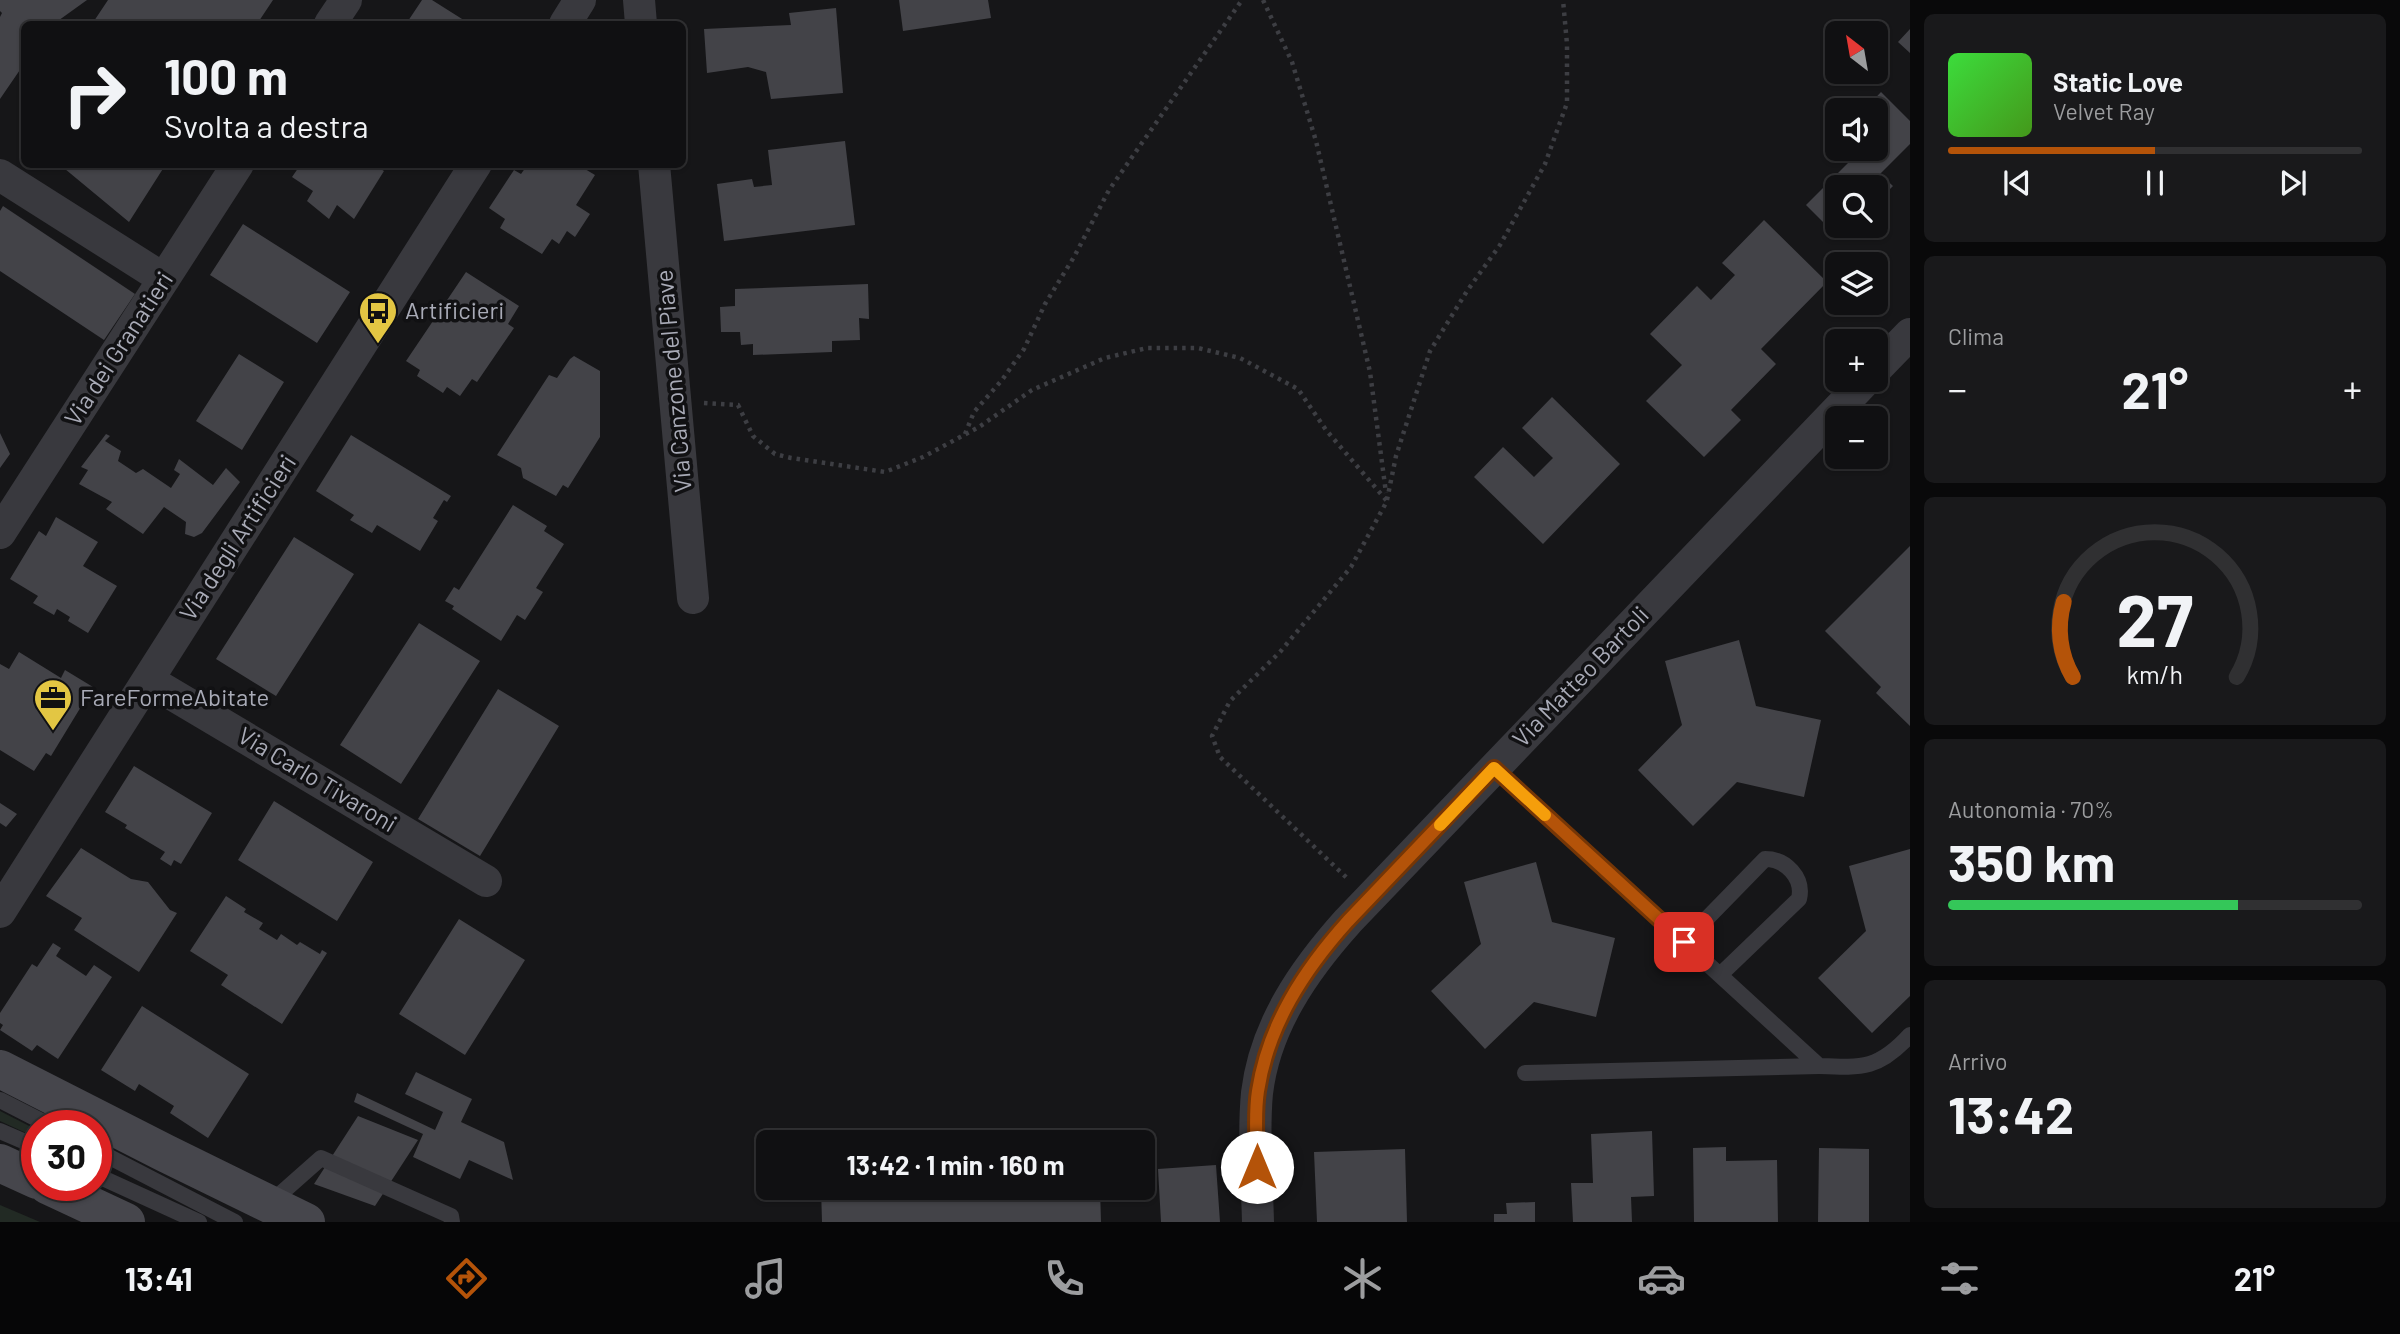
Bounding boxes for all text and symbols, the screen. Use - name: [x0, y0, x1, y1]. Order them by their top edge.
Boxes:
- north arrow: [1825, 21, 1888, 84]
- map controls: [1825, 21, 1888, 469]
- text: 100 m: [164, 46, 288, 105]
- icon: right: [49, 49, 140, 140]
- text: Static Love: [2053, 66, 2183, 97]
- text: Velvet Ray: [2053, 97, 2155, 125]
- button: sound: [1825, 98, 1888, 161]
- text: Svolta a destra: [164, 106, 368, 144]
- icon: previous: [1998, 164, 2036, 202]
- icon: pause: [2136, 164, 2174, 202]
- icon: next: [2274, 164, 2312, 202]
- button: search: [1825, 175, 1888, 238]
- button: layers: [1825, 252, 1888, 315]
- street label: Via dei Granatieri: [57, 266, 178, 430]
- street label: Via Canzone del Piave: [648, 269, 697, 494]
- bus stop icon: Artificieri: [357, 290, 399, 345]
- place label: Artificieri: [405, 295, 504, 324]
- text: Clima: [1948, 322, 2004, 350]
- button: +: [1825, 329, 1888, 392]
- text: 21°: [2122, 357, 2188, 419]
- text: −: [1948, 365, 1967, 411]
- text: +: [2343, 365, 2362, 411]
- button: −: [1825, 406, 1888, 469]
- street label: Via degli Artificieri: [172, 449, 301, 626]
- text: 27: [2117, 574, 2193, 662]
- street label: Via Matteo Bartoli: [1506, 600, 1654, 752]
- text: km/h: [2127, 659, 2183, 689]
- office icon: FareFormeAbitate: [32, 677, 74, 732]
- place label: FareFormeAbitate: [80, 682, 269, 711]
- street label: Via Carlo Tivaroni: [233, 720, 402, 837]
- text: Autonomia · 70%: [1948, 795, 2114, 823]
- text: 350 km: [1948, 830, 2115, 892]
- pin: [1654, 912, 1714, 972]
- icon: arrive: [1665, 923, 1703, 961]
- text: Arrivo: [1948, 1047, 2008, 1075]
- text: 13:42: [1948, 1082, 2074, 1144]
- speed limit sign: 30: [21, 1110, 112, 1201]
- position arrow: [1220, 1130, 1294, 1204]
- text: 13:42 · 1 min · 160 m: [847, 1149, 1064, 1180]
- icon: directions: [442, 1254, 491, 1303]
- icon: music: [741, 1254, 790, 1303]
- icon: phone: [1040, 1254, 1089, 1303]
- icon: climate: [1338, 1254, 1387, 1303]
- icon: car: [1637, 1254, 1686, 1303]
- icon: filters: [1935, 1254, 1984, 1303]
- text: 13:41: [125, 1259, 193, 1297]
- text: 21°: [2234, 1259, 2275, 1297]

